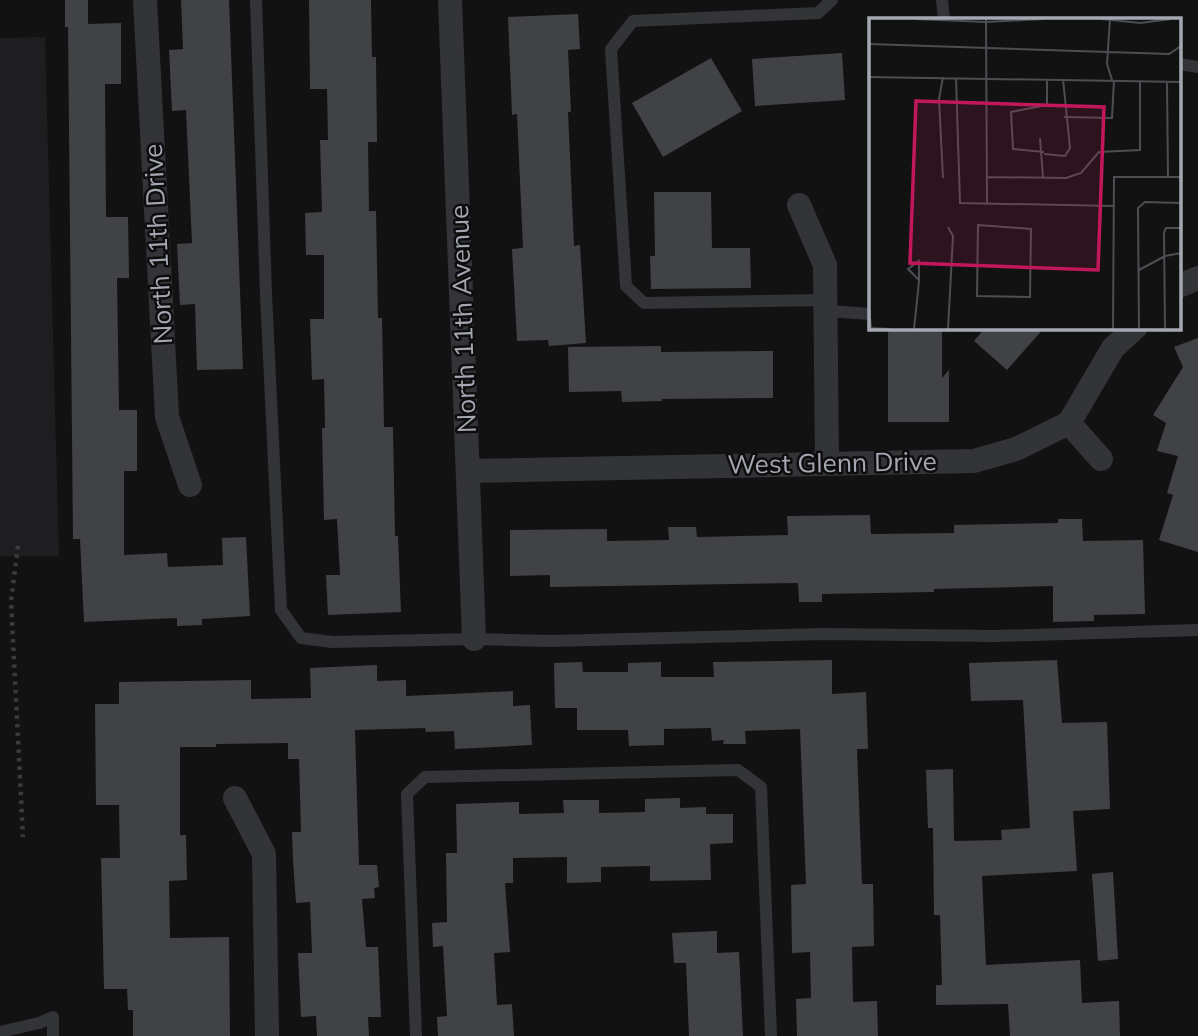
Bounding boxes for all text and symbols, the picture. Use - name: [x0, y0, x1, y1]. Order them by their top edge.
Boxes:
- inset map: [869, 18, 1180, 329]
- street label: North 11th Drive: [136, 143, 179, 345]
- street label: North 11th Avenue: [442, 204, 483, 434]
- street label: West Glenn Drive: [727, 444, 937, 481]

